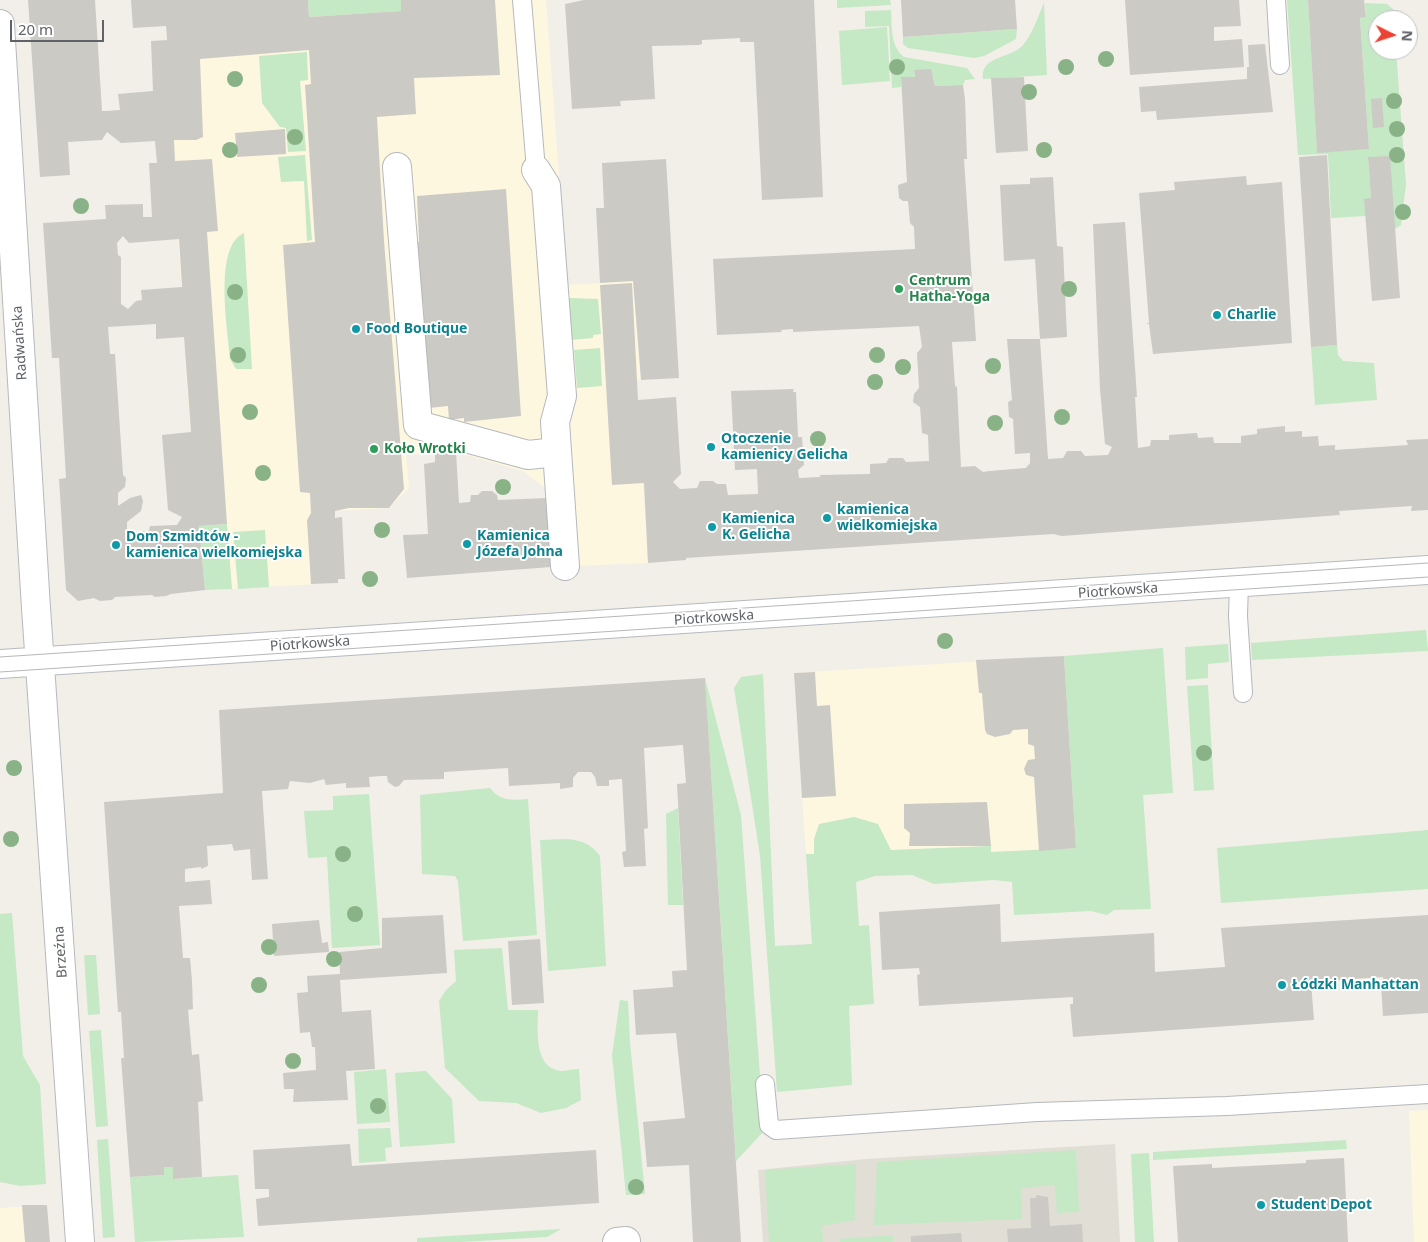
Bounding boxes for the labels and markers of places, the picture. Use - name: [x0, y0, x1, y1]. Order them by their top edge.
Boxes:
- place label: Centrum Hatha-Yoga: [909, 273, 990, 306]
- marker: Centrum Hatha-Yoga: [893, 283, 905, 295]
- place label: Charlie: [1227, 307, 1276, 323]
- marker: Charlie: [1211, 309, 1223, 321]
- place label: Food Boutique: [366, 321, 467, 337]
- marker: Food Boutique: [350, 323, 362, 335]
- place label: Otoczenie kamienicy Gelicha: [721, 431, 848, 464]
- place label: Koło Wrotki: [384, 441, 466, 457]
- marker: Otoczenie kamienicy Gelicha: [705, 441, 717, 453]
- marker: Koło Wrotki: [368, 443, 380, 455]
- place label: kamienica wielkomiejska: [837, 502, 938, 534]
- place label: Kamienica K. Gelicha: [722, 511, 795, 544]
- marker: kamienica wielkomiejska: [821, 512, 833, 524]
- marker: Kamienica K. Gelicha: [706, 521, 718, 533]
- place label: Kamienica Józefa Johna: [477, 528, 563, 560]
- place label: Dom Szmidtów - kamienica wielkomiejska: [126, 529, 302, 562]
- marker: Kamienica Józefa Johna: [461, 538, 473, 550]
- marker: Dom Szmidtów - kamienica wielkomiejska: [110, 539, 122, 551]
- place label: Łódzki Manhattan: [1292, 977, 1419, 993]
- marker: Łódzki Manhattan: [1276, 979, 1288, 991]
- place label: Student Depot: [1271, 1197, 1372, 1213]
- marker: Student Depot: [1255, 1199, 1267, 1211]

